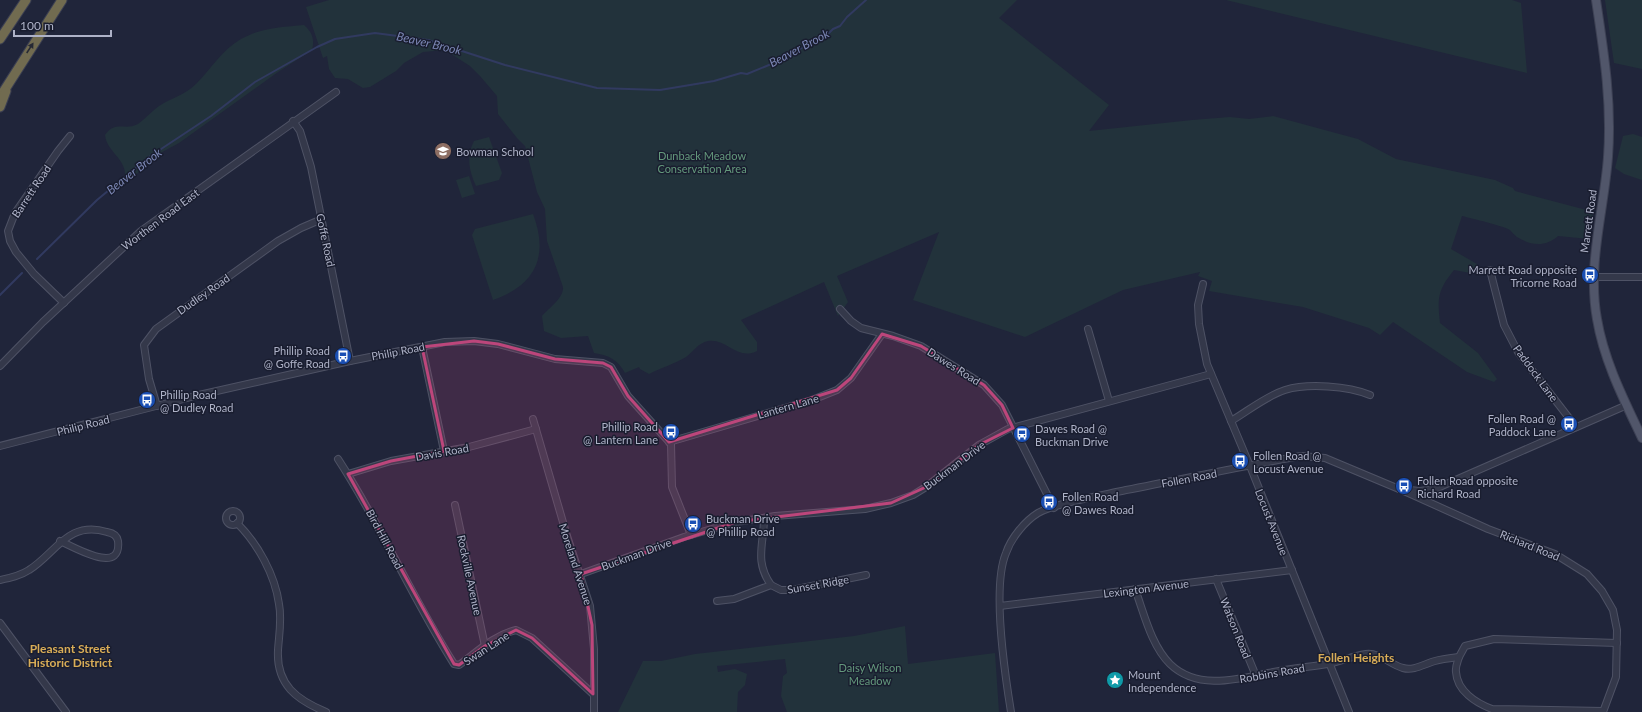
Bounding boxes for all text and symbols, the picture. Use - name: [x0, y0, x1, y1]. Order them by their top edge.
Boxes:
- scale bar: [14, 12, 111, 38]
- text: 100 m: [20, 18, 54, 33]
- water label: Beaver Brook: [766, 26, 832, 70]
- water label: Beaver Brook: [395, 28, 463, 58]
- one-way arrow: [27, 42, 34, 54]
- school or university icon: Bowman School: [433, 141, 453, 161]
- water label: Beaver Brook: [103, 145, 165, 197]
- place label: Bowman School: [456, 145, 534, 158]
- park label: Dunback Meadow Conservation Area: [657, 149, 747, 175]
- street label: Barrett Road: [9, 162, 53, 220]
- street label: Worthen Road East: [119, 186, 201, 252]
- street label: Marrett Road: [1577, 189, 1599, 253]
- street label: Goffe Road: [314, 212, 338, 268]
- place label: Marrett Road opposite Tricorne Road: [1468, 263, 1577, 289]
- bus stop icon: Marrett Road opposite Tricorne Road: [1580, 265, 1600, 285]
- street label: Dudley Road: [174, 271, 232, 317]
- street label: Philip Road: [370, 339, 426, 363]
- street label: Paddock Lane: [1511, 342, 1561, 404]
- place label: Phillip Road @ Goffe Road: [264, 344, 330, 370]
- street label: Dawes Road: [925, 345, 983, 387]
- bus stop icon: Phillip Road @ Goffe Road: [333, 346, 353, 366]
- place label: Phillip Road @ Dudley Road: [160, 388, 233, 414]
- bus stop icon: Phillip Road @ Dudley Road: [137, 390, 157, 410]
- street label: Lantern Lane: [756, 391, 820, 421]
- street label: Philip Road: [55, 412, 111, 438]
- place label: Follen Road @ Paddock Lane: [1488, 412, 1556, 438]
- bus stop icon: Follen Road @ Paddock Lane: [1559, 414, 1579, 434]
- place label: Phillip Road @ Lantern Lane: [583, 420, 658, 446]
- bus stop icon: Phillip Road @ Lantern Lane: [661, 422, 681, 442]
- place label: Dawes Road @ Buckman Drive: [1035, 422, 1109, 448]
- bus stop icon: Dawes Road @ Buckman Drive: [1012, 424, 1032, 444]
- street label: Buckman Drive: [921, 438, 987, 492]
- street label: Davis Road: [414, 441, 470, 463]
- place label: Follen Road @ Locust Avenue: [1253, 449, 1324, 475]
- bus stop icon: Follen Road @ Locust Avenue: [1230, 451, 1250, 471]
- street label: Follen Road: [1160, 466, 1218, 490]
- place label: Follen Road opposite Richard Road: [1417, 474, 1518, 500]
- bus stop icon: Follen Road opposite Richard Road: [1394, 476, 1414, 496]
- street label: Locust Avenue: [1253, 487, 1291, 557]
- place label: Follen Road @ Dawes Road: [1062, 490, 1134, 516]
- bus stop icon: Follen Road @ Dawes Road: [1039, 492, 1059, 512]
- street label: Bird Hill Road: [364, 507, 406, 571]
- place label: Buckman Drive @ Phillip Road: [706, 512, 780, 538]
- bus stop icon: Buckman Drive @ Phillip Road: [683, 514, 703, 534]
- street label: Moreland Avenue: [557, 522, 595, 607]
- street label: Richard Road: [1498, 527, 1562, 563]
- street label: Rockville Avenue: [455, 534, 485, 617]
- street label: Buckman Drive: [599, 535, 673, 573]
- street label: Sunset Ridge: [786, 572, 850, 596]
- street label: Lexington Avenue: [1102, 576, 1190, 600]
- street label: Watson Road: [1218, 596, 1254, 660]
- street label: Swan Lane: [461, 628, 511, 668]
- district label: Pleasant Street Historic District: [28, 641, 113, 670]
- district label: Follen Heights: [1318, 650, 1394, 665]
- park label: Daisy Wilson Meadow: [839, 661, 901, 687]
- street label: Robbins Road: [1238, 661, 1306, 685]
- place label: Mount Independence: [1128, 668, 1196, 694]
- place icon: Mount Independence: [1105, 670, 1125, 690]

